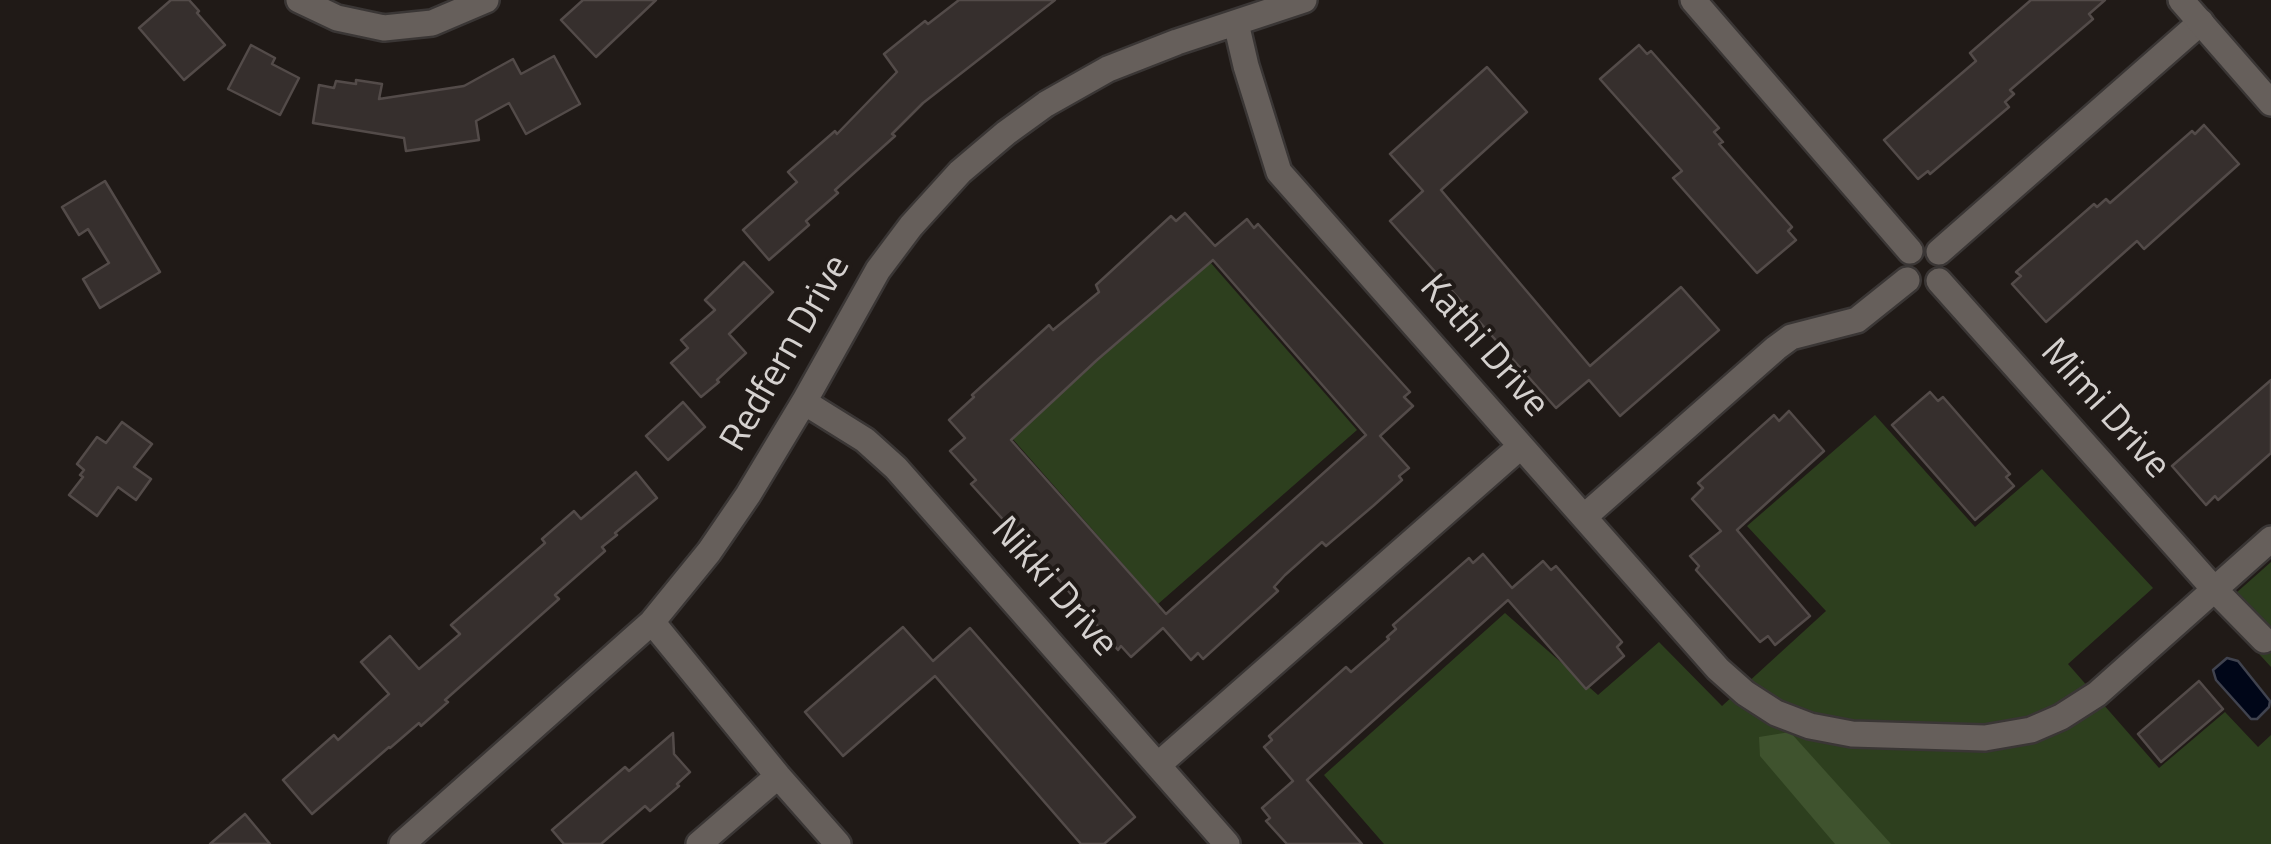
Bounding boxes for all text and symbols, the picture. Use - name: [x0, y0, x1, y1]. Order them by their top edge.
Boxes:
- street label: Redfern Drive: [713, 248, 861, 460]
- street label: Kathi Drive: [1409, 266, 1557, 428]
- street label: Mimi Drive: [2030, 331, 2178, 489]
- street label: Nikki Drive: [980, 509, 1126, 667]

